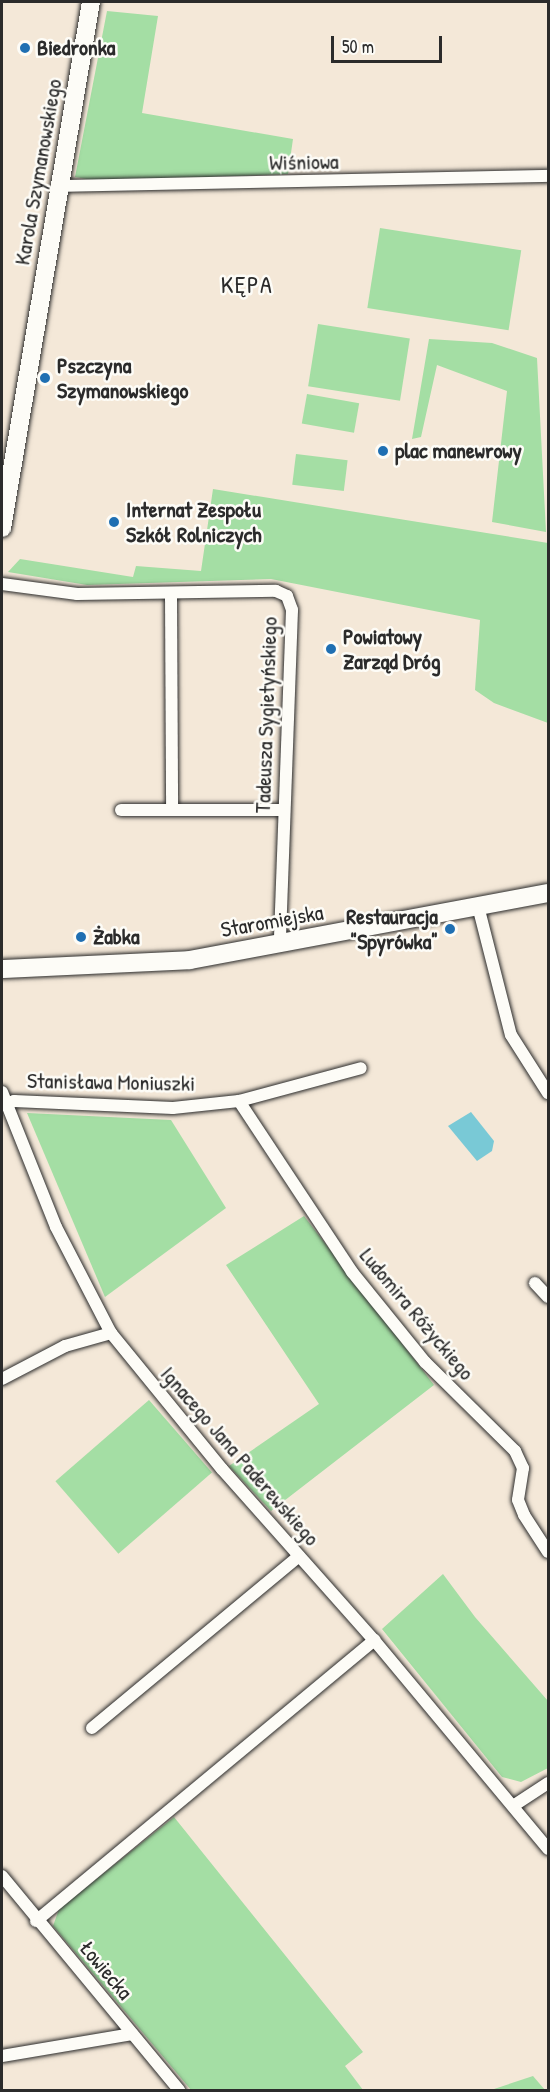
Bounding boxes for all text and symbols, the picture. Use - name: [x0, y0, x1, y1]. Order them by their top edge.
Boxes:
- scale bar: [334, 24, 445, 62]
- text: 50 m: [342, 34, 374, 59]
- place label: Biedronka: [37, 35, 115, 61]
- marker: Biedronka: [18, 41, 32, 55]
- street label: Karola Szymanowskiego: [9, 77, 67, 267]
- street label: Wiśniowa: [269, 148, 339, 176]
- district label: KĘPA: [221, 271, 273, 299]
- place label: Pszczyna Szymanowskiego: [57, 352, 188, 404]
- marker: Pszczyna Szymanowskiego: [38, 371, 52, 385]
- place label: plac manewrowy: [395, 438, 522, 464]
- marker: plac manewrowy: [376, 444, 390, 458]
- place label: Internat Zespołu Szkół Rolniczych: [126, 496, 262, 548]
- marker: Internat Zespołu Szkół Rolniczych: [107, 515, 121, 529]
- street label: Tadeusza Sygietyńskiego: [249, 616, 283, 814]
- place label: Powiatowy Zarząd Dróg: [343, 623, 441, 674]
- marker: Powiatowy Zarząd Dróg: [324, 642, 338, 656]
- street label: Staromiejska: [219, 899, 325, 943]
- place label: Restauracja "Spyrówka": [346, 903, 438, 954]
- marker: Restauracja "Spyrówka": [443, 922, 457, 936]
- place label: Żabka: [93, 924, 140, 950]
- marker: Żabka: [74, 930, 88, 944]
- street label: Stanisława Moniuszki: [27, 1067, 195, 1097]
- street label: Ludomira Różyckiego: [354, 1243, 480, 1385]
- street label: Ignacego Jana Paderewskiego: [155, 1361, 325, 1551]
- street label: Łowiecka: [74, 1935, 138, 2005]

